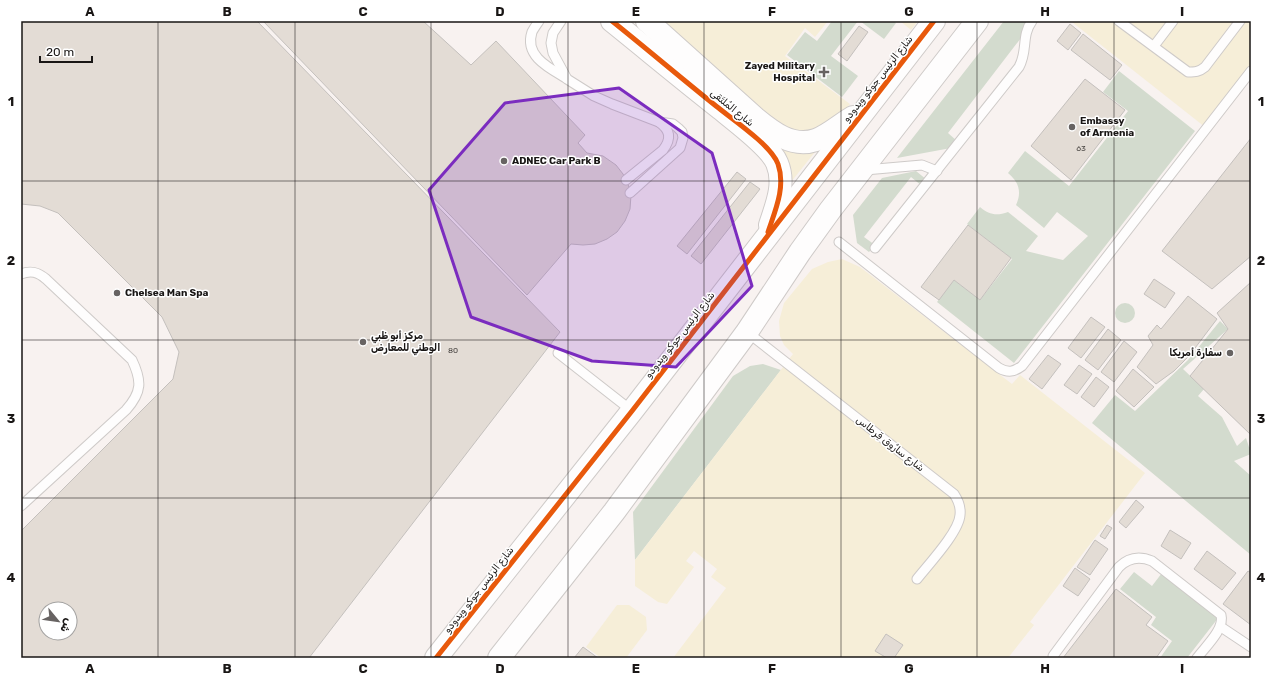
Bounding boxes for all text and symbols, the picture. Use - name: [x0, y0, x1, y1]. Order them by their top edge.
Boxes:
- text: A: [85, 4, 95, 19]
- text: B: [222, 4, 232, 19]
- text: C: [358, 4, 368, 19]
- text: D: [495, 4, 505, 19]
- text: E: [632, 4, 640, 19]
- text: F: [768, 4, 776, 19]
- text: G: [904, 4, 914, 19]
- text: H: [1040, 4, 1050, 19]
- text: I: [1180, 4, 1184, 19]
- street label: شارع الرئيس جوكو ويدودو: [841, 33, 916, 125]
- scale bar: [40, 38, 92, 64]
- text: 20 m: [46, 45, 74, 59]
- place label: Zayed Military Hospital: [745, 60, 815, 84]
- marker: Zayed Military Hospital: [818, 66, 830, 78]
- street label: شارع المُلتَقى: [707, 87, 756, 130]
- text: 1: [8, 94, 14, 109]
- text: 1: [1258, 94, 1264, 109]
- place label: Embassy of Armenia: [1080, 115, 1134, 139]
- marker: Embassy of Armenia: [1067, 122, 1077, 132]
- house number: 63: [1076, 144, 1086, 153]
- place label: ADNEC Car Park B: [512, 155, 600, 167]
- marker: ADNEC Car Park B: [499, 156, 509, 166]
- text: 2: [7, 253, 15, 268]
- text: 2: [1257, 253, 1265, 268]
- place label: Chelsea Man Spa: [125, 287, 208, 299]
- marker: Chelsea Man Spa: [112, 288, 122, 298]
- street label: شارع الرئيس جوكو ويدودو: [643, 289, 718, 381]
- place label: مركز أبو ظبي الوطني للمعارض: [371, 330, 440, 356]
- marker: مركز أبو ظبي الوطني للمعارض: [358, 337, 368, 347]
- house number: 80: [448, 346, 458, 355]
- place label: سفارة أمريكا: [1169, 347, 1222, 359]
- marker: سفارة أمريكا: [1225, 348, 1235, 358]
- text: 3: [7, 411, 16, 426]
- text: 3: [1257, 411, 1266, 426]
- street label: شارع سارُوق قِرطاس: [853, 414, 926, 475]
- street label: شارع الرئيس جوكو ويدودو: [442, 544, 517, 636]
- text: 4: [7, 570, 16, 585]
- text: 4: [1257, 570, 1266, 585]
- north arrow: [38, 601, 78, 641]
- text: ش: [57, 616, 75, 635]
- text: A: [85, 661, 95, 676]
- text: B: [222, 661, 232, 676]
- text: C: [358, 661, 368, 676]
- text: D: [495, 661, 505, 676]
- text: E: [632, 661, 640, 676]
- text: F: [768, 661, 776, 676]
- text: G: [904, 661, 914, 676]
- text: H: [1040, 661, 1050, 676]
- text: I: [1180, 661, 1184, 676]

